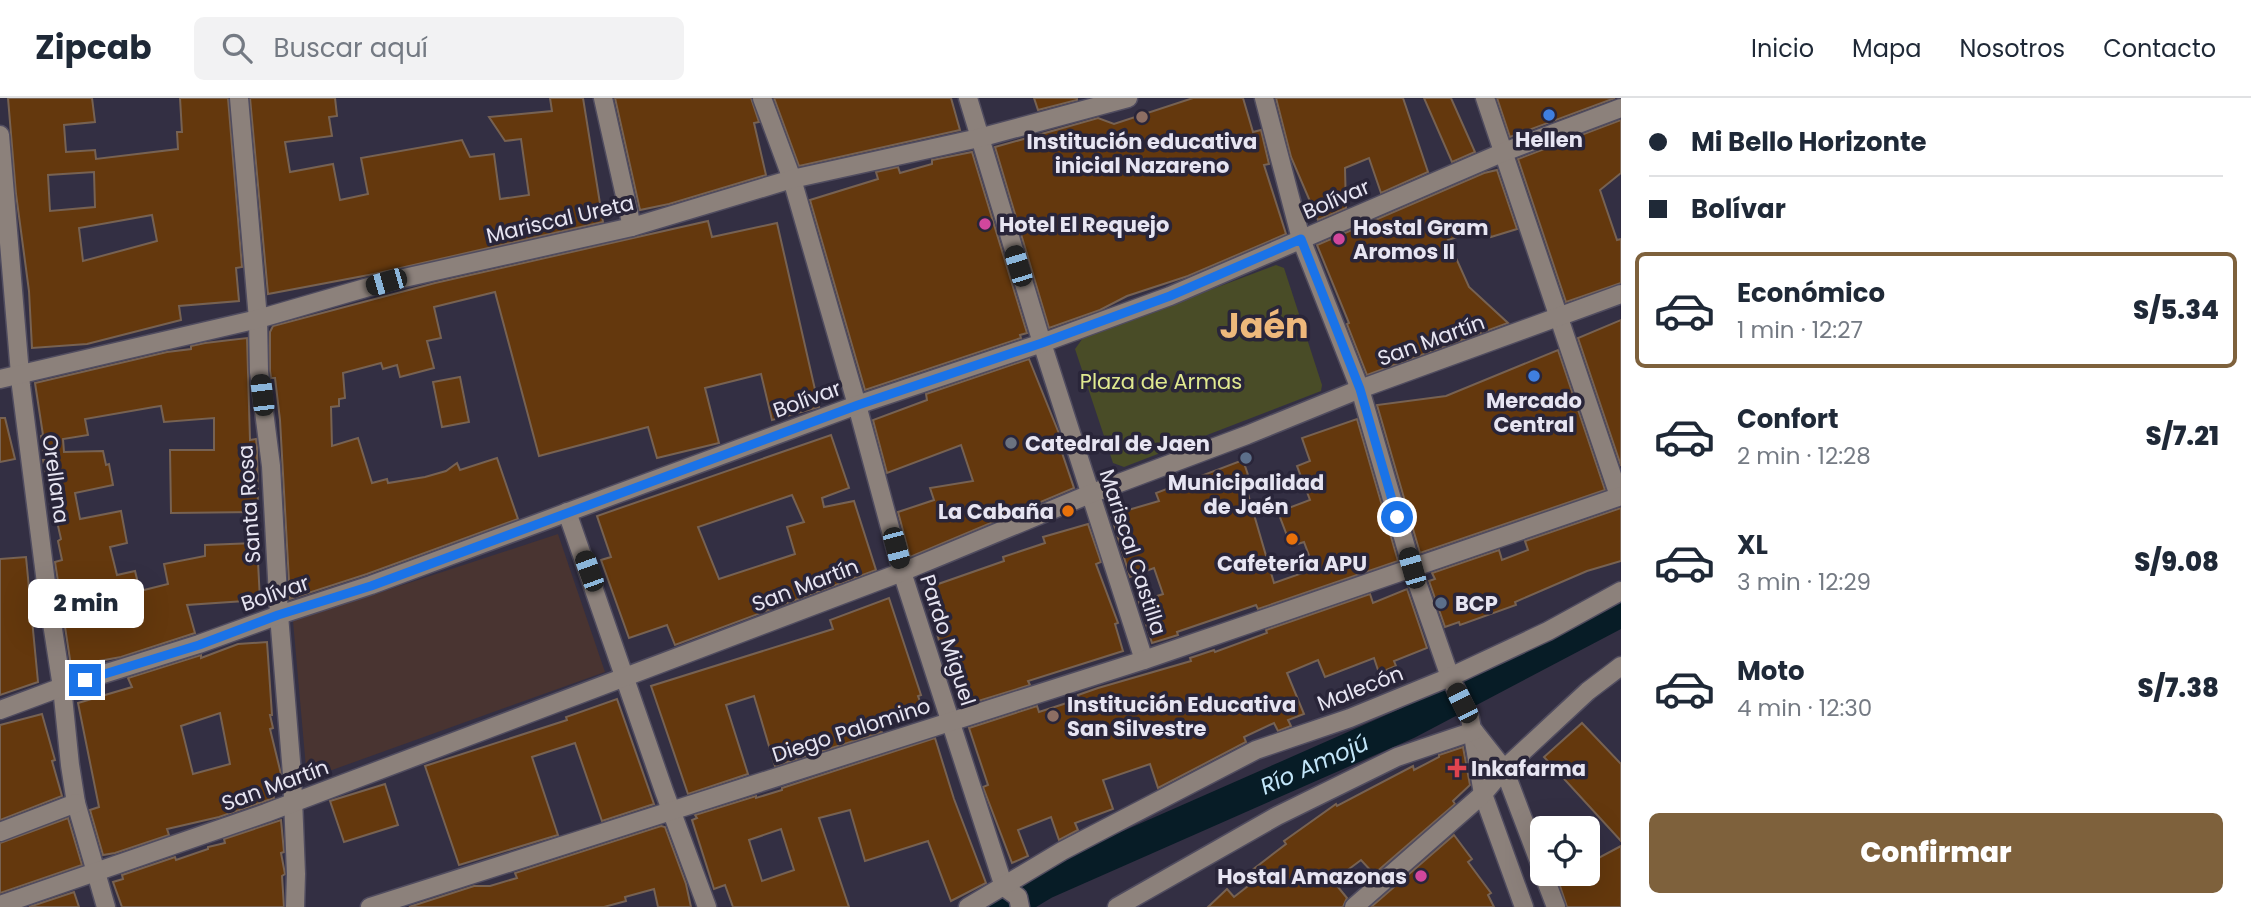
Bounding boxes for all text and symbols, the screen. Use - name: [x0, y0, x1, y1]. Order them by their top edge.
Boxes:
- search box: [194, 17, 684, 80]
- text: Zipcab: [35, 24, 152, 71]
- icon: search: [218, 29, 256, 67]
- text: Buscar aquí: [274, 30, 428, 66]
- text: Inicio: [1751, 32, 1814, 65]
- text: Mapa: [1852, 32, 1921, 65]
- text: Nosotros: [1959, 32, 2065, 65]
- text: Contacto: [2103, 32, 2216, 65]
- marker: Hellen: [1541, 107, 1557, 123]
- marker: Institución educativa inicial Nazareno: [1134, 109, 1150, 125]
- text: Mi Bello Horizonte: [1691, 124, 1927, 160]
- place label: Hellen: [1515, 125, 1583, 154]
- place label: Institución educativa inicial Nazareno: [1027, 127, 1257, 180]
- street label: Bolívar: [1298, 172, 1374, 226]
- street label: Mariscal Ureta: [483, 188, 637, 250]
- text: Bolívar: [1691, 191, 1786, 227]
- place label: Hotel El Requejo: [999, 210, 1169, 239]
- place label: Hostal Gram Aromos II: [1353, 213, 1488, 266]
- marker: Hotel El Requejo: [977, 216, 993, 232]
- marker: Hostal Gram Aromos II: [1331, 231, 1347, 247]
- car: [1002, 243, 1035, 289]
- car: [363, 266, 410, 298]
- text: Económico: [1737, 275, 1885, 311]
- icon: car: [1653, 279, 1716, 342]
- text: S/5.34: [2133, 292, 2219, 328]
- district label: Jaén: [1219, 301, 1309, 350]
- street label: San Martín: [1373, 307, 1489, 373]
- text: 1 min · 12:27: [1737, 314, 1863, 346]
- park label: Plaza de Armas: [1080, 367, 1242, 396]
- marker: Mercado Central: [1526, 368, 1542, 384]
- car: [250, 373, 275, 417]
- street label: Bolívar: [769, 373, 845, 425]
- place label: Mercado Central: [1486, 386, 1582, 439]
- text: Confort: [1737, 401, 1839, 437]
- icon: car: [1653, 405, 1716, 468]
- text: S/7.21: [2146, 418, 2219, 454]
- place label: Catedral de Jaen: [1025, 429, 1210, 458]
- street label: Orellana: [35, 433, 77, 525]
- marker: Catedral de Jaen: [1003, 435, 1019, 451]
- text: 2 min · 12:28: [1737, 440, 1871, 472]
- street label: Santa Rosa: [230, 444, 268, 564]
- marker: Municipalidad de Jaén: [1238, 450, 1254, 466]
- street label: Mariscal Castilla: [1093, 465, 1173, 639]
- place label: Municipalidad de Jaén: [1168, 468, 1324, 521]
- place label: La Cabaña: [938, 497, 1054, 526]
- route start: [1381, 501, 1413, 533]
- marker: La Cabaña: [1060, 503, 1076, 519]
- car: [881, 525, 912, 571]
- text: XL: [1737, 527, 1768, 563]
- marker: Cafetería APU: [1284, 531, 1300, 547]
- icon: car: [1653, 531, 1716, 594]
- text: S/9.08: [2134, 544, 2219, 580]
- car: [1397, 545, 1428, 591]
- car: [572, 548, 607, 594]
- place label: Cafetería APU: [1217, 549, 1367, 578]
- street label: San Martín: [748, 551, 862, 619]
- text: 3 min · 12:29: [1737, 566, 1871, 598]
- street label: Bolívar: [237, 568, 313, 618]
- street label: Pardo Miguel: [913, 571, 983, 709]
- callout: 2 min: [27, 578, 143, 628]
- text: 2 min: [54, 587, 118, 619]
- place label: BCP: [1455, 589, 1498, 618]
- marker: BCP: [1433, 595, 1449, 611]
- text: Moto: [1737, 653, 1805, 689]
- icon: car: [1653, 657, 1716, 720]
- street label: Malecón: [1313, 658, 1407, 718]
- route end: [69, 664, 101, 696]
- text: S/7.38: [2138, 670, 2219, 706]
- car: [1444, 680, 1481, 726]
- place label: Institución Educativa San Silvestre: [1067, 690, 1296, 743]
- street label: Diego Palomino: [768, 691, 934, 769]
- text: 4 min · 12:30: [1737, 692, 1872, 724]
- marker: Institución Educativa San Silvestre: [1045, 708, 1061, 724]
- water label: Río Amojú: [1255, 726, 1374, 802]
- street label: San Martín: [217, 752, 333, 818]
- place label: Inkafarma: [1471, 754, 1586, 783]
- marker: Inkafarma: [1449, 760, 1465, 776]
- button: Confirmar: [1649, 813, 2223, 893]
- map controls: [1530, 816, 1600, 886]
- button: locate: [1530, 816, 1600, 886]
- place label: Hostal Amazonas: [1217, 862, 1407, 891]
- marker: Hostal Amazonas: [1413, 868, 1429, 884]

